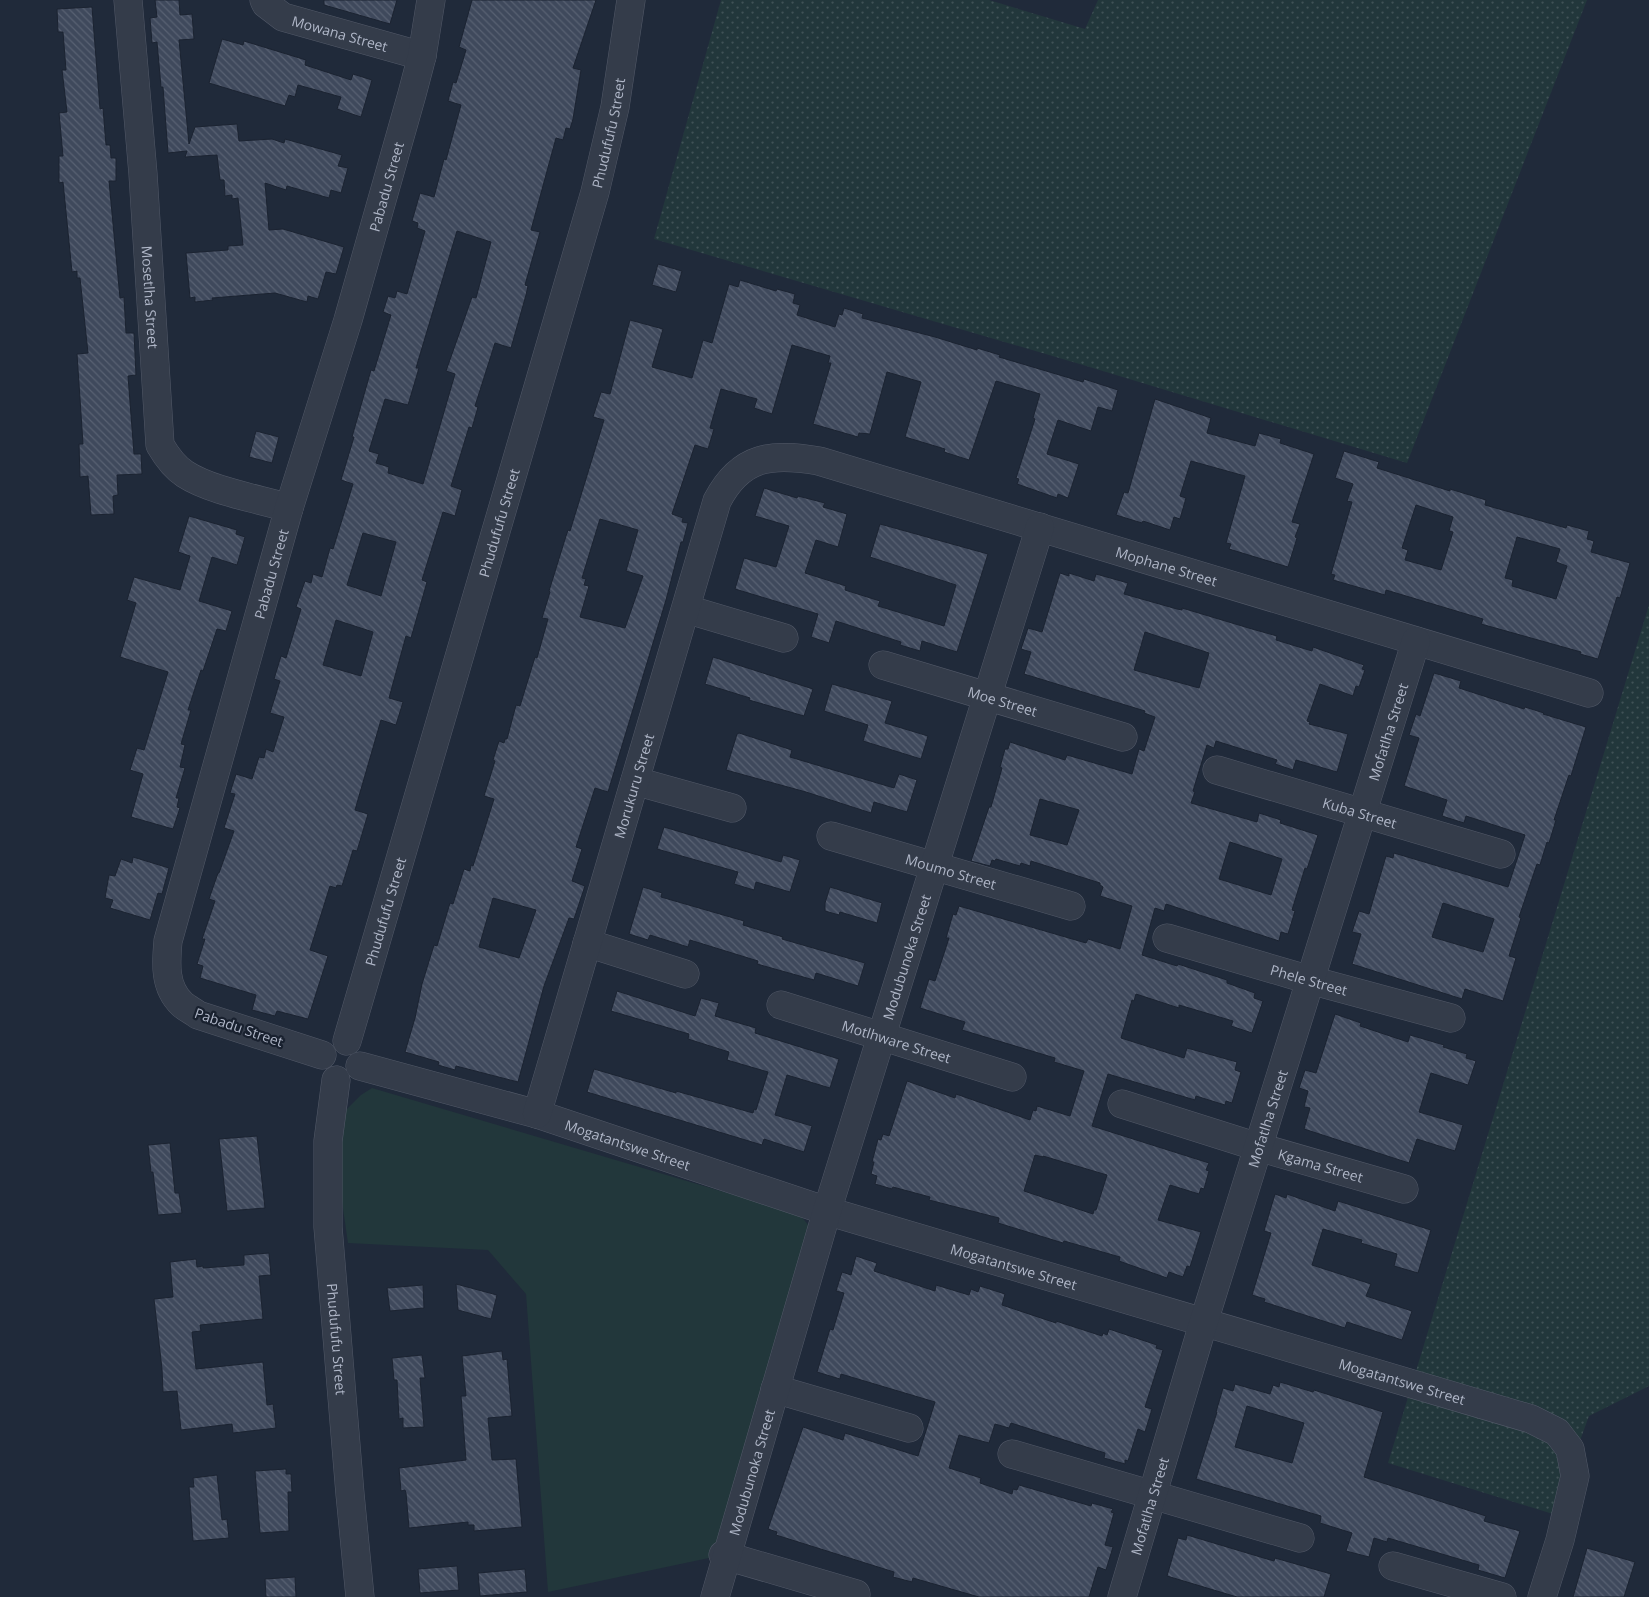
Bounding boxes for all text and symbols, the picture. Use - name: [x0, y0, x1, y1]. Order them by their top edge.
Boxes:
- street label: Mowana Street: [290, 10, 390, 55]
- street label: Phudufufu Street: [587, 77, 629, 190]
- street label: Pabadu Street: [364, 140, 408, 234]
- street label: Mosetlha Street: [138, 245, 163, 349]
- street label: Phudufufu Street: [474, 466, 523, 579]
- street label: Pabadu Street: [249, 527, 292, 621]
- street label: Mophane Street: [1113, 541, 1220, 590]
- street label: Mofatlha Street: [1364, 681, 1412, 783]
- street label: Moe Street: [966, 682, 1040, 720]
- street label: Morukuru Street: [609, 731, 658, 841]
- street label: Kuba Street: [1321, 792, 1399, 832]
- street label: Moumo Street: [903, 849, 999, 893]
- street label: Phudufufu Street: [360, 855, 410, 968]
- street label: Modubunoka Street: [878, 892, 935, 1022]
- street label: Phele Street: [1268, 959, 1350, 999]
- street label: Pabadu Street: [192, 1003, 286, 1051]
- street label: Motlhware Street: [840, 1015, 953, 1067]
- street label: Mofatlha Street: [1243, 1067, 1291, 1170]
- street label: Mogatantswe Street: [563, 1115, 693, 1174]
- street label: Kgama Street: [1276, 1144, 1366, 1186]
- street label: Mogatantswe Street: [948, 1239, 1079, 1294]
- street label: Phudufufu Street: [323, 1282, 351, 1396]
- street label: Mogatantswe Street: [1337, 1353, 1468, 1409]
- street label: Modubunoka Street: [724, 1407, 779, 1537]
- street label: Mofatlha Street: [1126, 1455, 1173, 1557]

